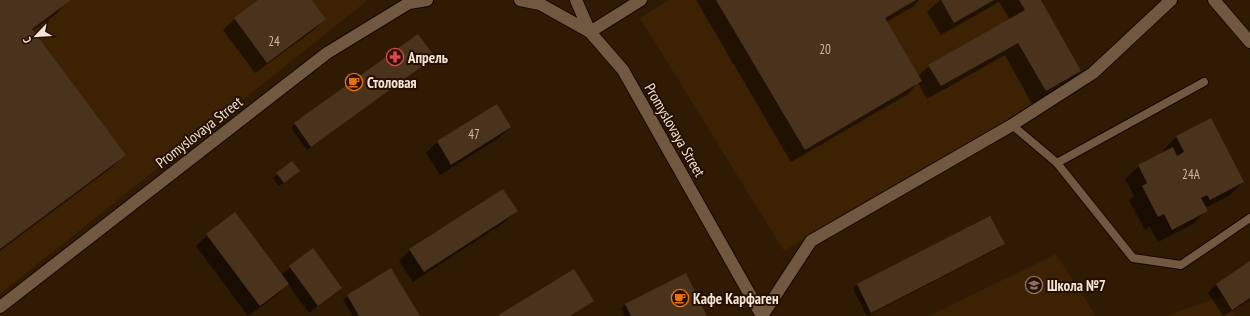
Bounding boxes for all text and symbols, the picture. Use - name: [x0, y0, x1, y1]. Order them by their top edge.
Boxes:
- north arrow: [16, 16, 56, 56]
- house number: 24: [268, 33, 280, 50]
- text: С: [20, 35, 34, 45]
- house number: 20: [819, 41, 831, 58]
- pharmacy icon: Апрель: [385, 47, 405, 67]
- place label: Апрель: [407, 48, 448, 67]
- cafe icon: Столовая: [344, 72, 364, 92]
- place label: Столовая: [367, 73, 417, 92]
- street label: Promyslovaya Street: [641, 80, 709, 180]
- street label: Promyslovaya Street: [152, 92, 246, 172]
- house number: 47: [468, 126, 480, 143]
- house number: 24А: [1182, 166, 1201, 183]
- school or university icon: Школа №7: [1024, 275, 1044, 295]
- place label: Школа №7: [1047, 276, 1106, 295]
- cafe icon: Кафе Карфаген: [670, 288, 690, 308]
- place label: Кафе Карфаген: [693, 289, 779, 308]

